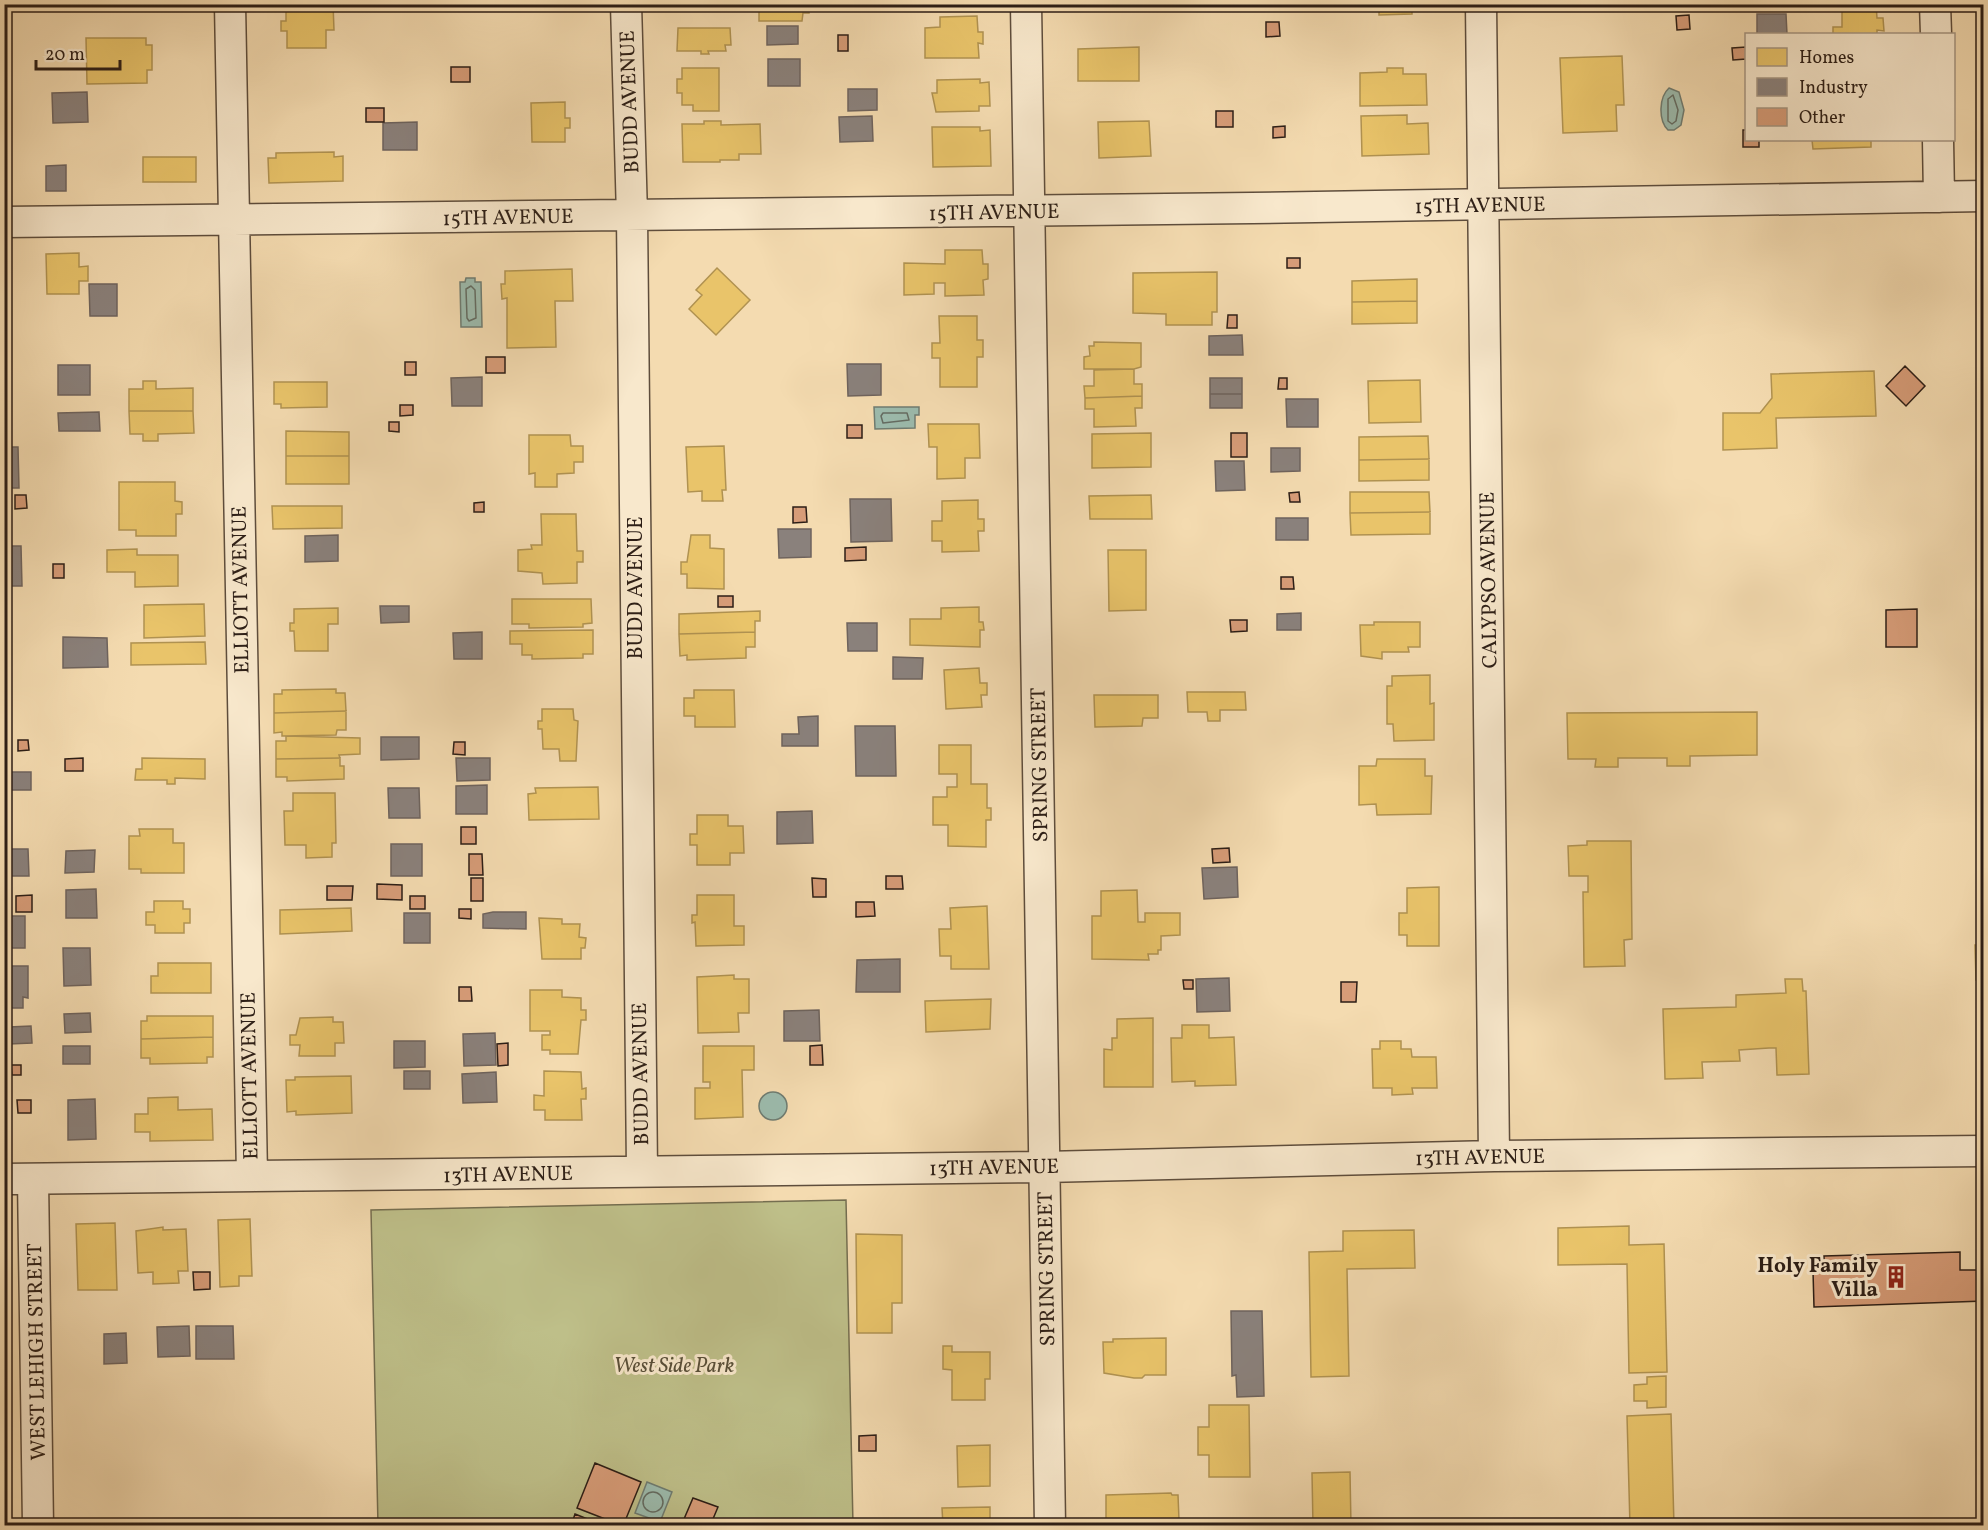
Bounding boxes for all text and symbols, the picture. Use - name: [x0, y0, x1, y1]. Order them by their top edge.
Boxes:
- street label: BUDD AVENUE: [614, 30, 647, 174]
- scale bar: [36, 33, 120, 71]
- legend: [1745, 33, 1955, 141]
- text: 20 m: [45, 43, 85, 68]
- text: Homes: [1799, 46, 1854, 71]
- text: Industry: [1799, 76, 1868, 101]
- text: Other: [1799, 106, 1846, 131]
- street label: 15TH AVENUE: [1414, 191, 1546, 222]
- street label: 15TH AVENUE: [928, 198, 1060, 229]
- street label: 15TH AVENUE: [442, 203, 574, 234]
- street label: CALYPSO AVENUE: [1473, 491, 1506, 669]
- street label: ELLIOTT AVENUE: [226, 506, 257, 674]
- street label: BUDD AVENUE: [622, 516, 651, 660]
- street label: SPRING STREET: [1025, 687, 1056, 843]
- street label: ELLIOTT AVENUE: [235, 992, 266, 1160]
- street label: BUDD AVENUE: [626, 1002, 657, 1146]
- street label: 13TH AVENUE: [1415, 1143, 1545, 1174]
- street label: 13TH AVENUE: [929, 1153, 1059, 1184]
- street label: 13TH AVENUE: [443, 1160, 573, 1191]
- street label: SPRING STREET: [1032, 1191, 1063, 1347]
- street label: WEST LEHIGH STREET: [21, 1243, 54, 1461]
- place label: Holy Family Villa: [1758, 1252, 1878, 1305]
- building icon: Holy Family Villa: [1883, 1264, 1909, 1290]
- park label: West Side Park: [614, 1352, 735, 1381]

